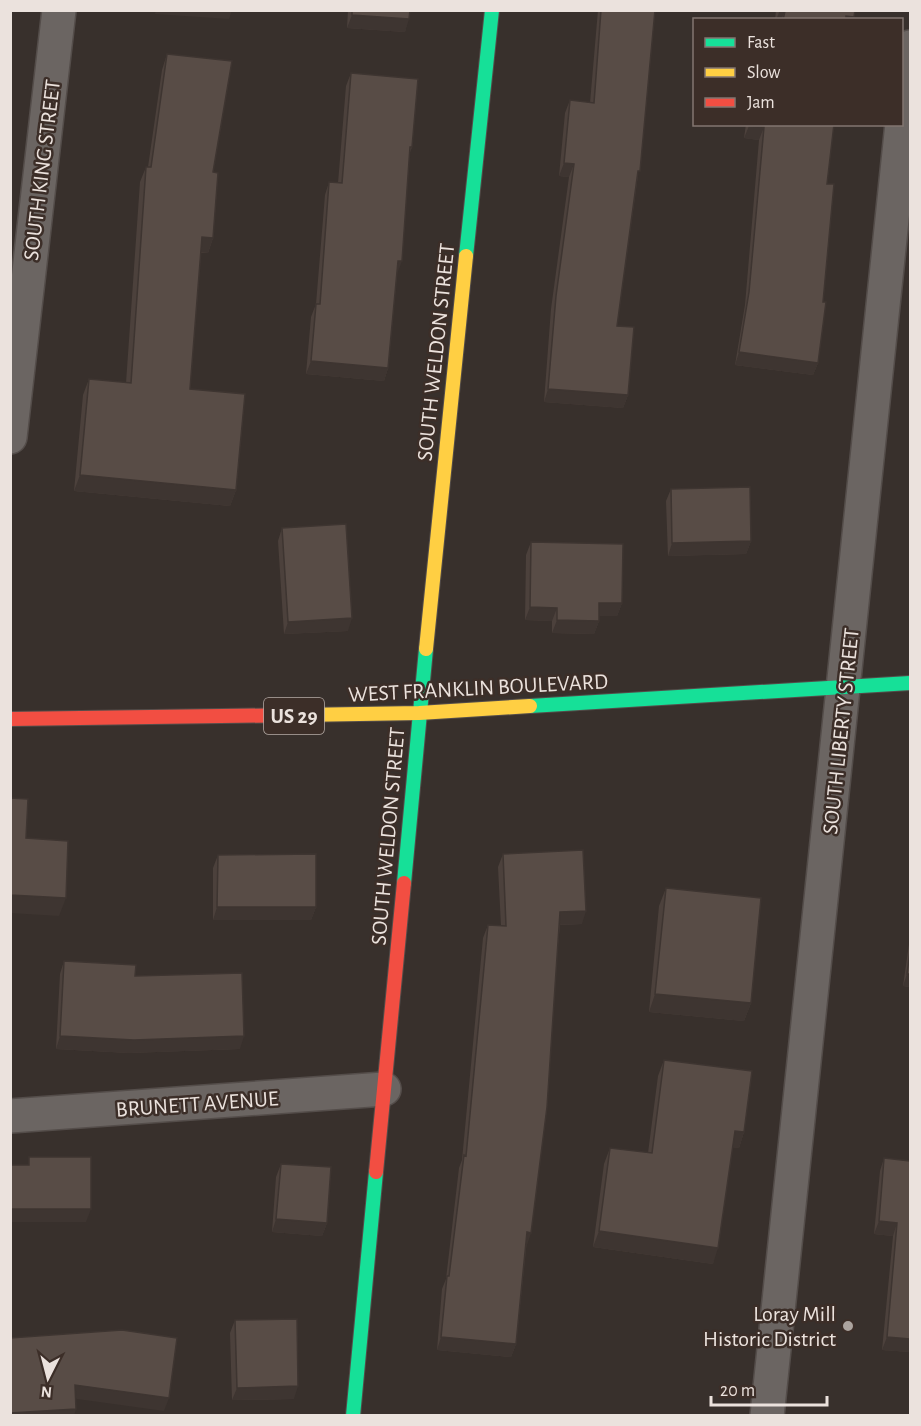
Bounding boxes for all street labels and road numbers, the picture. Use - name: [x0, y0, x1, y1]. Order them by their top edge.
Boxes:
- street label: SOUTH KING STREET: [20, 78, 64, 262]
- street label: SOUTH WELDON STREET: [414, 242, 458, 462]
- street label: SOUTH LIBERTY STREET: [819, 627, 863, 835]
- street label: WEST FRANKLIN BOULEVARD: [347, 670, 609, 706]
- road number: US 29: [264, 698, 324, 734]
- street label: SOUTH WELDON STREET: [368, 726, 409, 946]
- street label: BRUNETT AVENUE: [115, 1087, 279, 1121]

